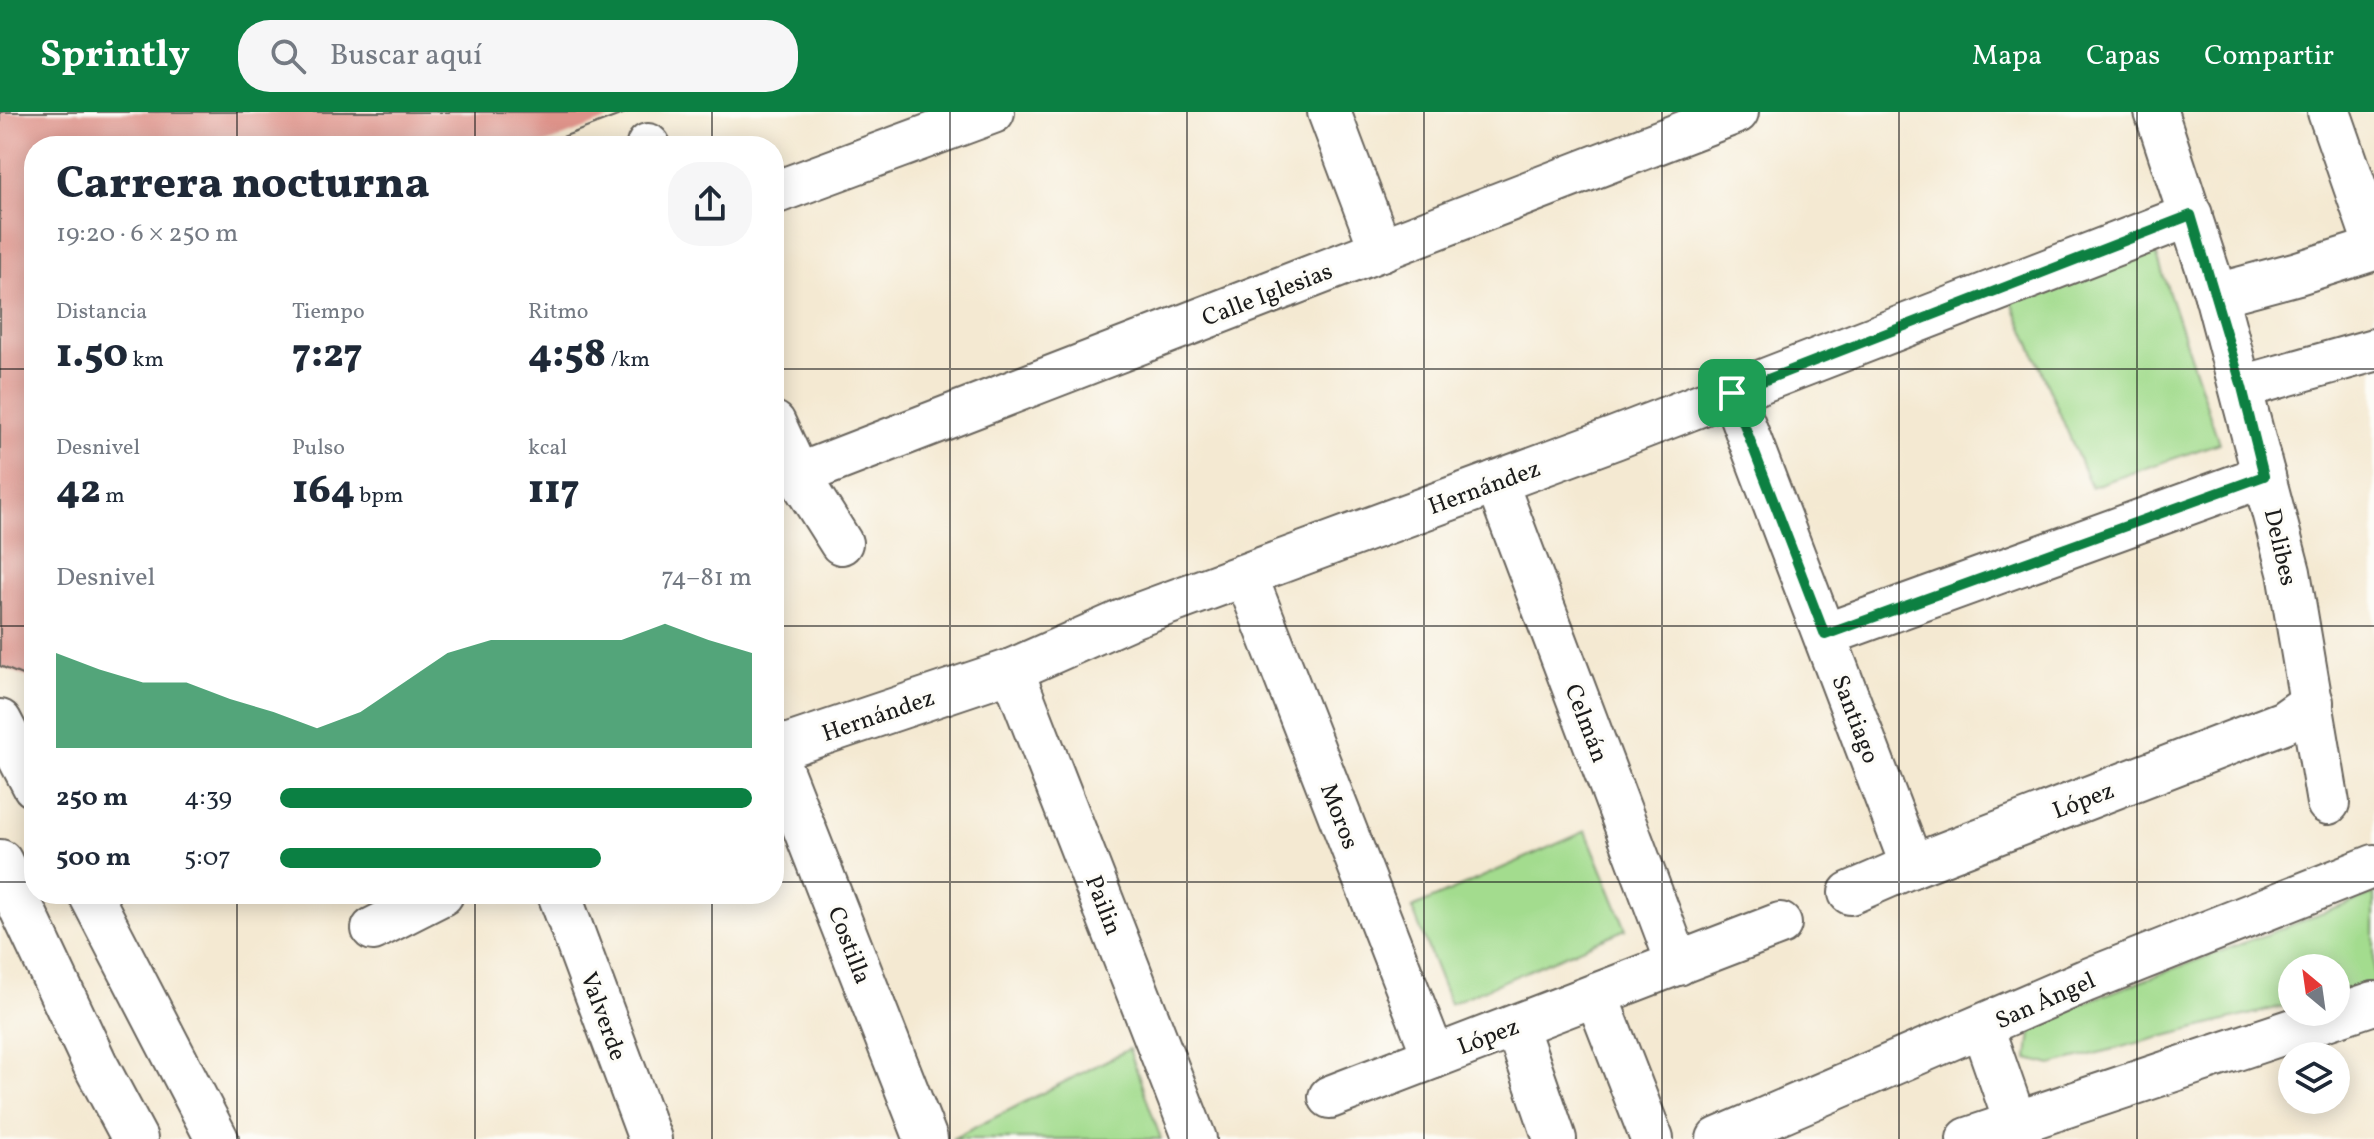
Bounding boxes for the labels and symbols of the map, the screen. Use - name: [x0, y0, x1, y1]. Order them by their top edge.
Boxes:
- street label: Calle Iglesias: [1198, 255, 1338, 336]
- pin: [1698, 359, 1766, 427]
- street label: Hernández: [1424, 453, 1545, 525]
- street label: Delibes: [2254, 506, 2304, 589]
- street label: Santiago: [1822, 671, 1887, 769]
- street label: Celmán: [1555, 679, 1616, 768]
- street label: Hernández: [818, 682, 940, 752]
- street label: López: [2048, 775, 2119, 829]
- street label: Moros: [1310, 779, 1366, 854]
- street label: Pailin: [1075, 871, 1129, 941]
- street label: Costilla: [818, 902, 878, 989]
- north arrow: [2278, 954, 2350, 1026]
- street label: San Ángel: [1990, 965, 2101, 1039]
- street label: Valverde: [570, 968, 634, 1066]
- street label: López: [1453, 1011, 1524, 1065]

